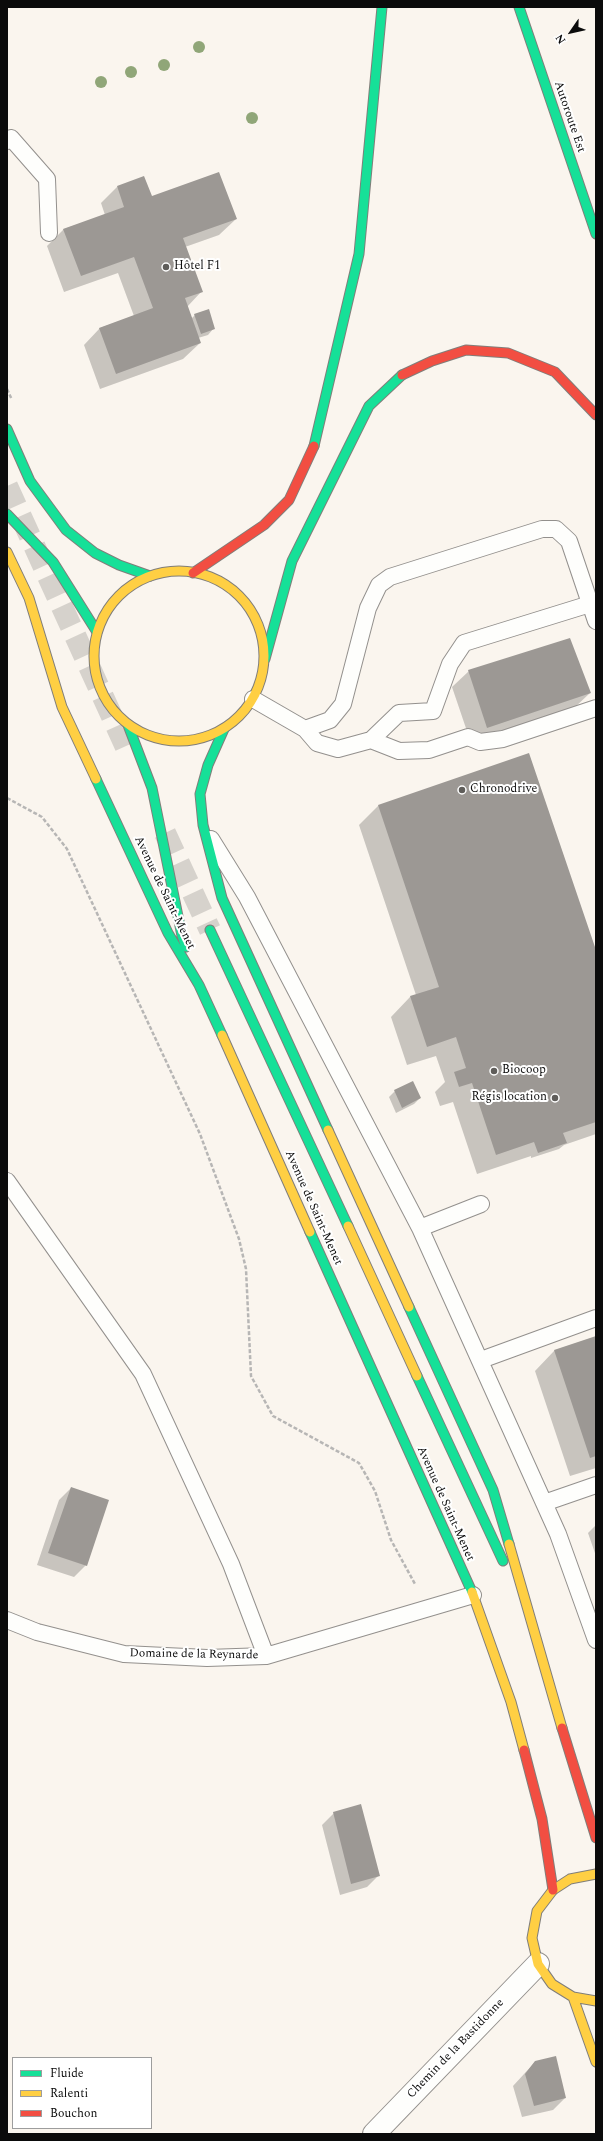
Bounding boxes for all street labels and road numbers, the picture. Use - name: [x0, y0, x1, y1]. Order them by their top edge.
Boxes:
- street label: Autoroute Est: [550, 79, 588, 155]
- street label: Avenue de Saint-Menet: [130, 834, 198, 952]
- street label: Avenue de Saint-Menet: [281, 1148, 345, 1268]
- street label: Avenue de Saint-Menet: [413, 1444, 477, 1564]
- street label: Domaine de la Reynarde: [129, 1647, 259, 1663]
- street label: Chemin de la Bastidonne: [405, 1996, 507, 2102]

